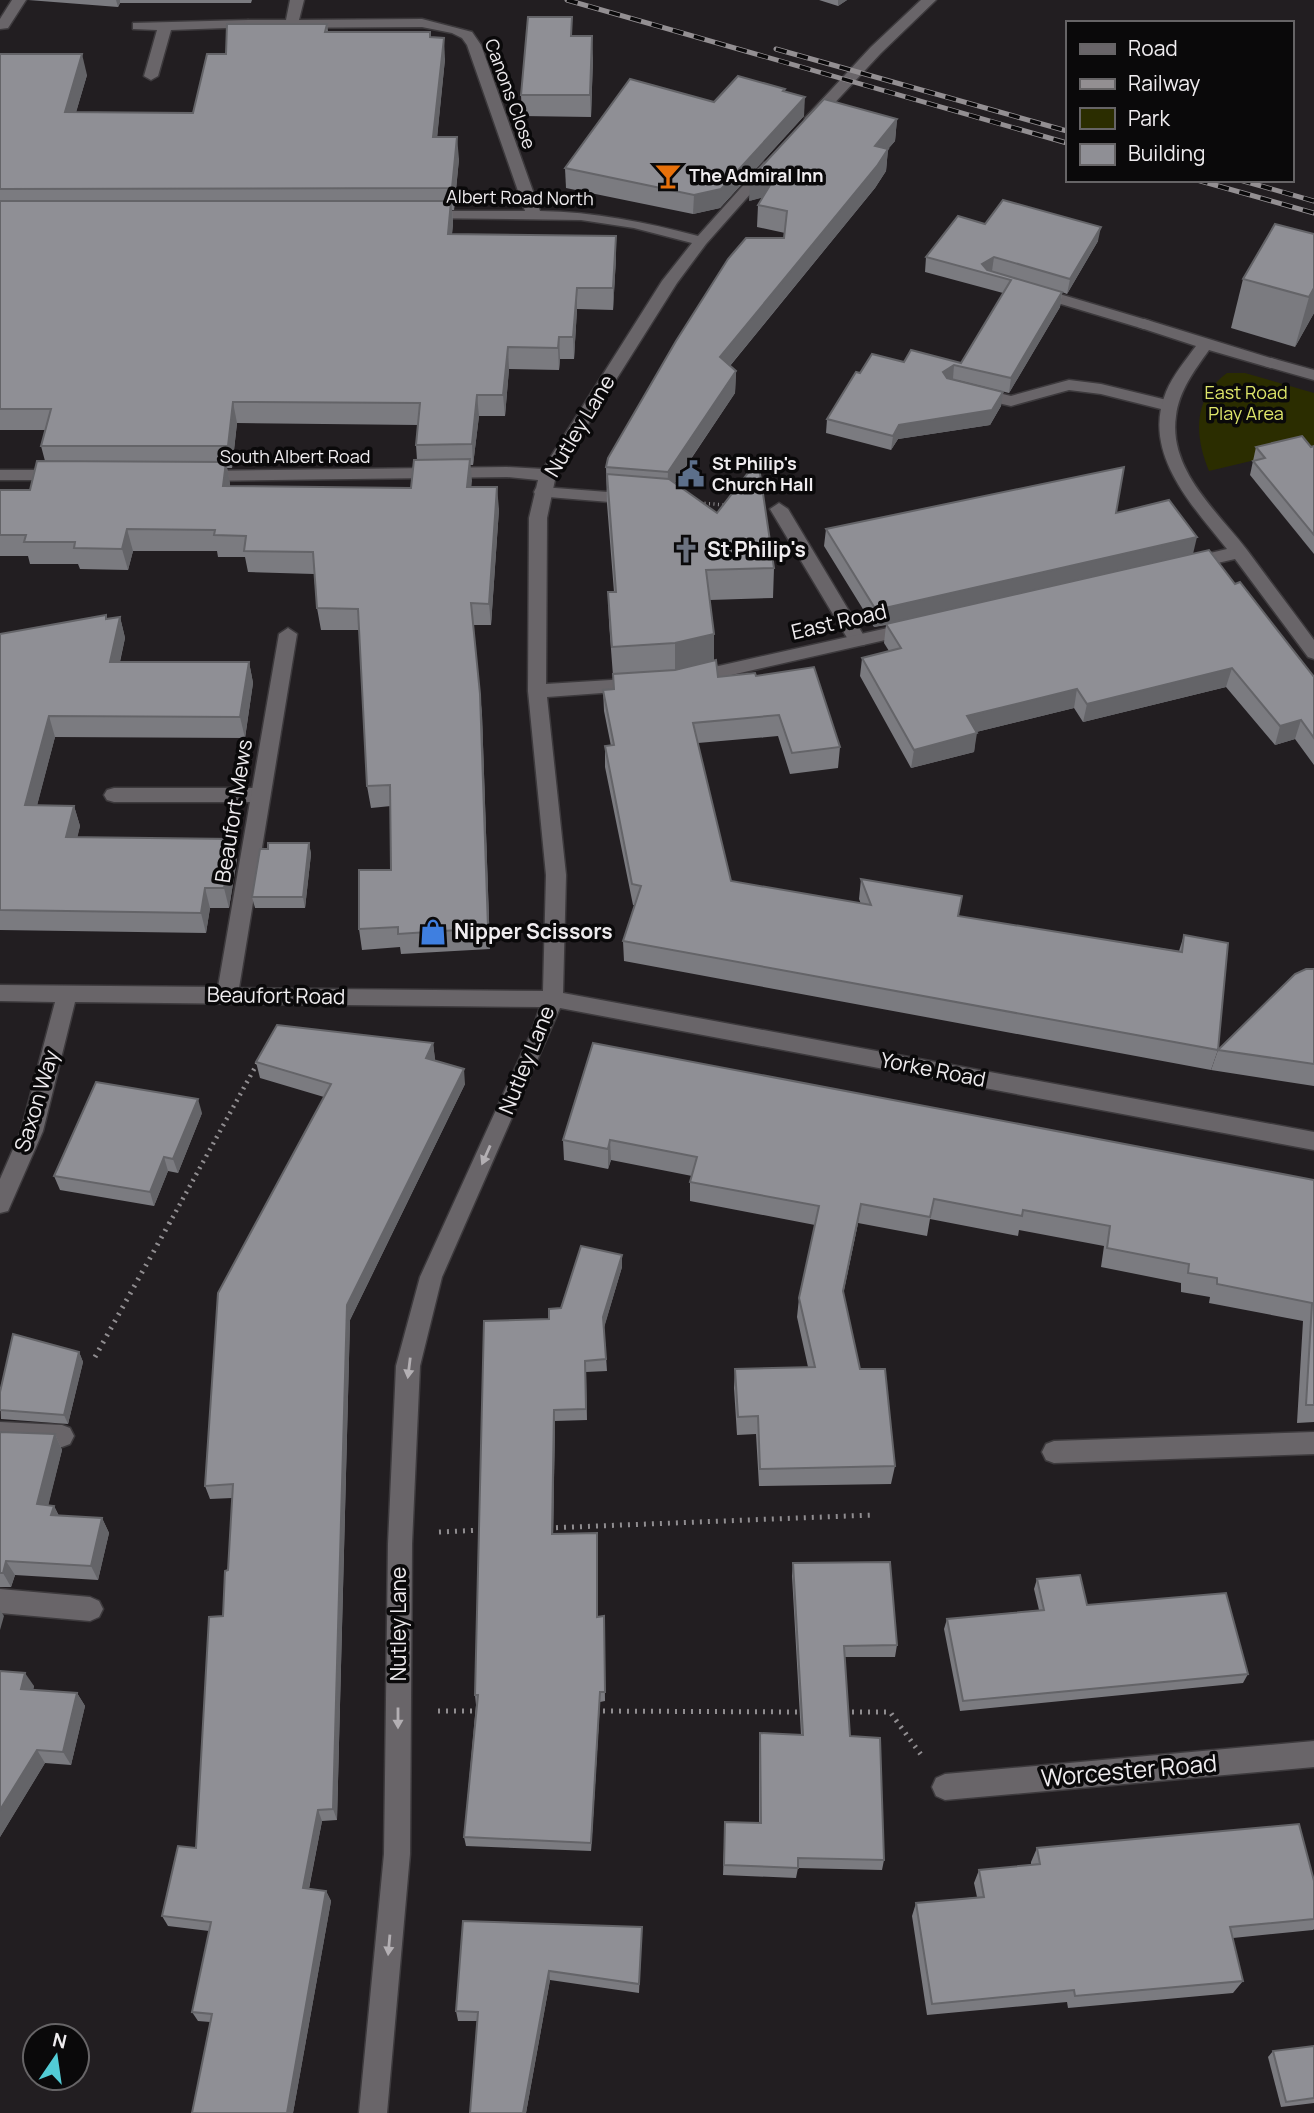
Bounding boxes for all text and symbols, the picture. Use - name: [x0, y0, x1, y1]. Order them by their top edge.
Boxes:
- legend: [1066, 21, 1293, 182]
- text: Road: [1128, 34, 1178, 62]
- street label: Canons Close: [480, 35, 542, 152]
- text: Railway: [1128, 69, 1200, 97]
- text: Park: [1128, 104, 1170, 132]
- text: Building: [1128, 139, 1205, 167]
- bar icon: The Admiral Inn: [653, 161, 683, 191]
- place label: The Admiral Inn: [689, 163, 824, 187]
- street label: Albert Road North: [446, 184, 594, 210]
- street label: Nutley Lane: [538, 369, 621, 482]
- park label: East Road Play Area: [1204, 380, 1288, 425]
- street label: South Albert Road: [220, 444, 370, 468]
- place label: St Philip's Church Hall: [712, 451, 814, 496]
- public building icon: St Philip's Church Hall: [676, 459, 706, 489]
- church icon: St Philip's: [671, 535, 701, 565]
- place label: St Philip's: [707, 535, 806, 563]
- street label: East Road: [788, 596, 889, 646]
- street label: Beaufort Mews: [208, 737, 258, 885]
- shop icon: Nipper Scissors: [418, 917, 448, 947]
- place label: Nipper Scissors: [454, 917, 613, 945]
- street label: Beaufort Road: [207, 980, 345, 1010]
- street label: Nutley Lane: [492, 1001, 561, 1118]
- street label: Yorke Road: [878, 1045, 988, 1093]
- street label: Saxon Way: [7, 1046, 65, 1155]
- one-way arrow: [480, 1145, 491, 1166]
- one-way arrow: [403, 1357, 414, 1379]
- street label: Nutley Lane: [384, 1567, 412, 1681]
- one-way arrow: [392, 1707, 404, 1729]
- street label: Worcester Road: [1039, 1745, 1218, 1794]
- one-way arrow: [383, 1934, 394, 1956]
- north arrow: [21, 2022, 91, 2092]
- text: N: [50, 2026, 69, 2055]

